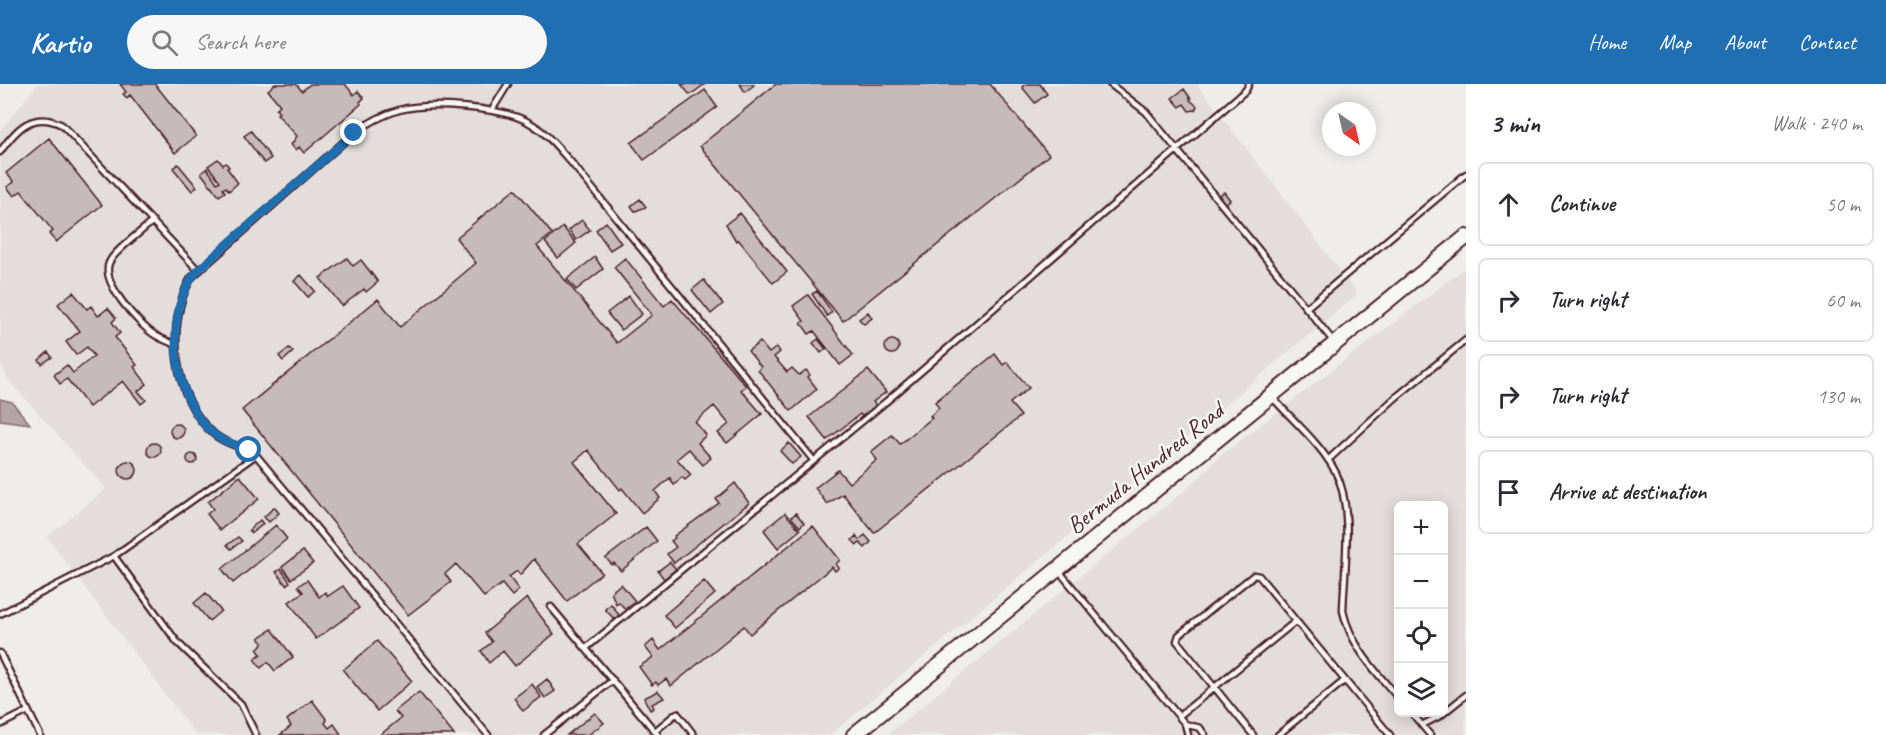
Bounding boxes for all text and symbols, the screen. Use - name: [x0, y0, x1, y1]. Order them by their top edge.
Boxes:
- search box: [127, 15, 547, 69]
- text: Kartio: [30, 25, 91, 60]
- icon: search: [148, 26, 181, 59]
- text: Search here: [196, 28, 285, 56]
- text: Home: [1588, 29, 1626, 55]
- text: Map: [1659, 29, 1691, 55]
- text: About: [1724, 29, 1766, 55]
- text: Contact: [1799, 29, 1856, 55]
- north arrow: [1322, 102, 1376, 156]
- text: 3 min: [1490, 107, 1540, 140]
- text: Walk · 240 m: [1772, 111, 1862, 136]
- route end: [340, 119, 366, 145]
- icon: ahead: [1492, 188, 1525, 221]
- text: Continue: [1549, 190, 1615, 218]
- text: 50 m: [1826, 192, 1860, 217]
- icon: right: [1492, 284, 1525, 317]
- text: Turn right: [1549, 286, 1626, 314]
- text: 60 m: [1826, 288, 1860, 313]
- icon: right: [1492, 380, 1525, 413]
- text: Turn right: [1549, 382, 1626, 410]
- text: 130 m: [1817, 384, 1860, 409]
- street label: Bermuda Hundred Road: [1061, 393, 1232, 540]
- route start: [235, 436, 261, 462]
- icon: arrive: [1492, 476, 1525, 509]
- text: Arrive at destination: [1549, 478, 1706, 506]
- map controls: [1394, 501, 1448, 717]
- button: +: [1394, 501, 1448, 555]
- button: −: [1394, 555, 1448, 609]
- button: locate: [1394, 609, 1448, 663]
- button: layers: [1394, 663, 1448, 717]

